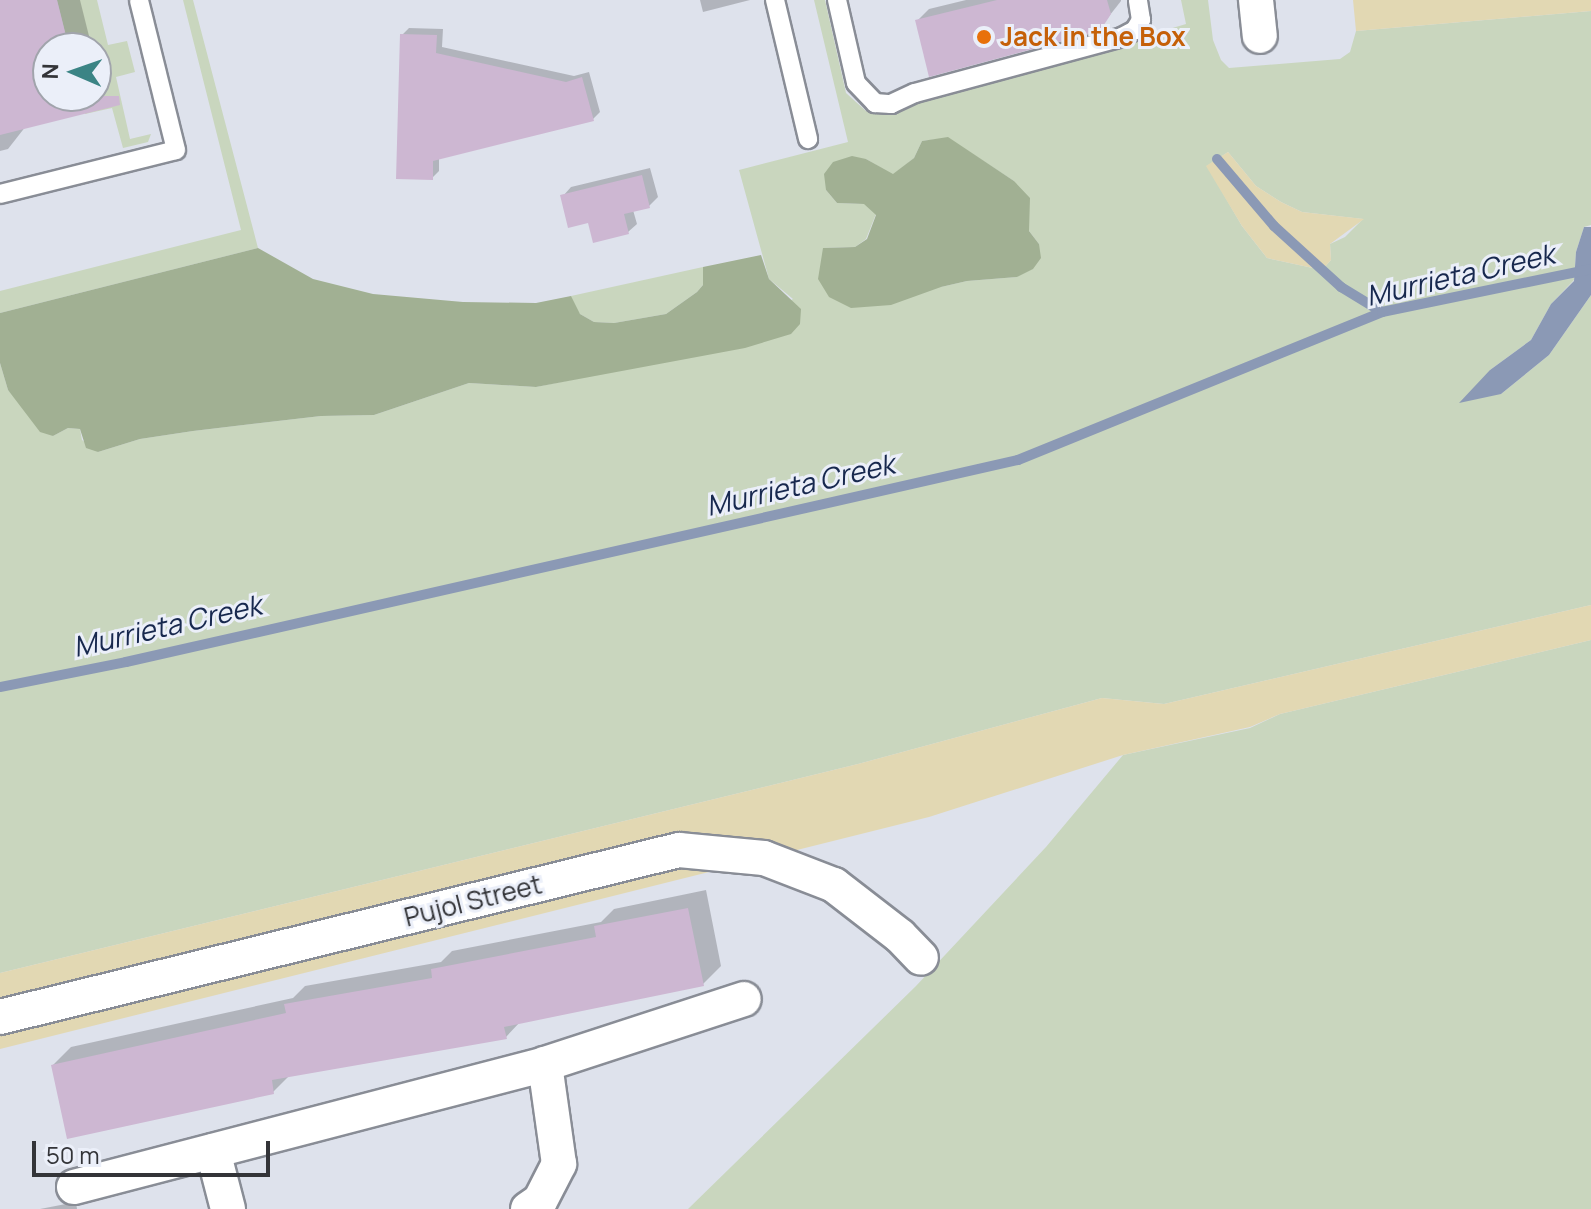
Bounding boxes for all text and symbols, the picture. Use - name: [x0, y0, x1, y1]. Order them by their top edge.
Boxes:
- place label: Jack in the Box: [1000, 21, 1186, 53]
- marker: Jack in the Box: [975, 28, 993, 46]
- north arrow: [32, 32, 112, 112]
- text: N: [35, 63, 65, 80]
- water label: Murrieta Creek: [1363, 236, 1557, 312]
- water label: Murrieta Creek: [703, 446, 897, 522]
- water label: Murrieta Creek: [70, 587, 264, 663]
- street label: Pujol Street: [401, 869, 545, 933]
- scale bar: [36, 1125, 274, 1175]
- text: 50 m: [46, 1138, 100, 1171]

